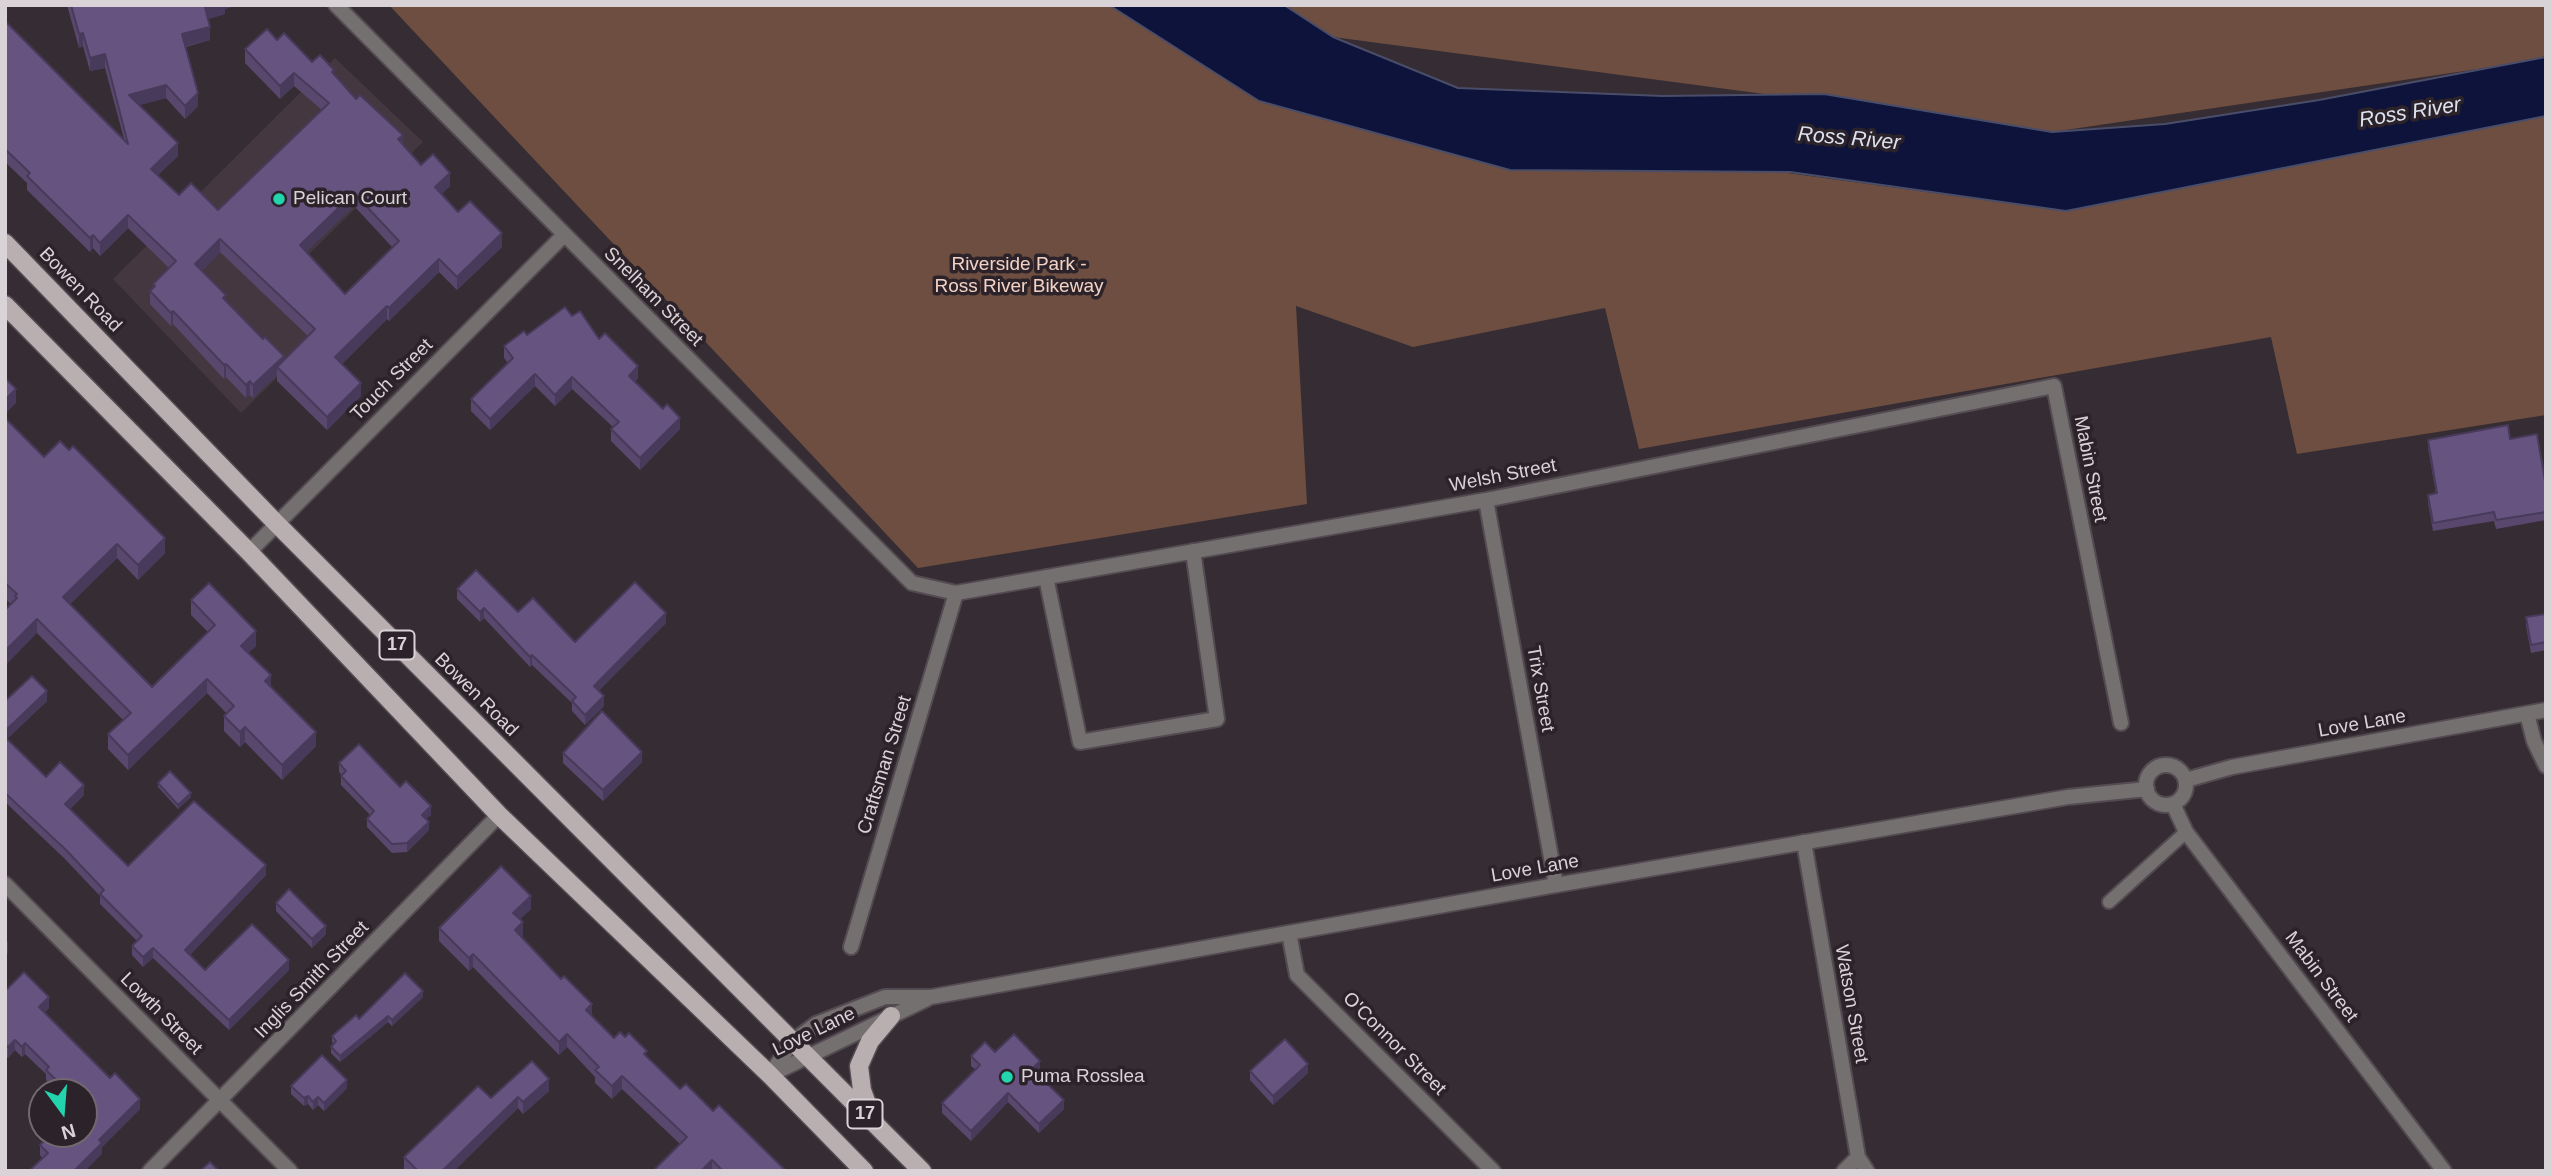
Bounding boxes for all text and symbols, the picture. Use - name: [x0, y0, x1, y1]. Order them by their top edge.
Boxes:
- water label: Ross River: [2357, 93, 2463, 133]
- water label: Ross River: [1797, 122, 1901, 156]
- place label: Pelican Court: [293, 188, 407, 210]
- marker: Pelican Court: [271, 191, 287, 207]
- street label: Bowen Road: [34, 243, 126, 337]
- street label: Snelham Street: [599, 243, 707, 351]
- park label: Riverside Park - Ross River Bikeway: [935, 254, 1103, 298]
- street label: Touch Street: [346, 334, 438, 426]
- street label: Mabin Street: [2069, 414, 2111, 524]
- street label: Welsh Street: [1448, 454, 1558, 498]
- road number: 17: [380, 630, 414, 660]
- street label: Trix Street: [1521, 644, 1559, 734]
- street label: Bowen Road: [429, 648, 523, 742]
- street label: Craftsman Street: [853, 693, 917, 837]
- street label: Love Lane: [2316, 705, 2408, 743]
- street label: Love Lane: [1489, 850, 1581, 888]
- street label: Inglis Smith Street: [250, 917, 374, 1043]
- street label: Mabin Street: [2279, 927, 2363, 1027]
- street label: Watson Street: [1829, 943, 1873, 1065]
- street label: Lowth Street: [115, 968, 207, 1060]
- street label: O'Connor Street: [1338, 988, 1450, 1100]
- street label: Love Lane: [769, 1002, 859, 1062]
- place label: Puma Rosslea: [1021, 1066, 1145, 1088]
- marker: Puma Rosslea: [999, 1069, 1015, 1085]
- north arrow: [28, 1078, 98, 1148]
- road number: 17: [848, 1100, 882, 1128]
- text: N: [59, 1120, 78, 1144]

